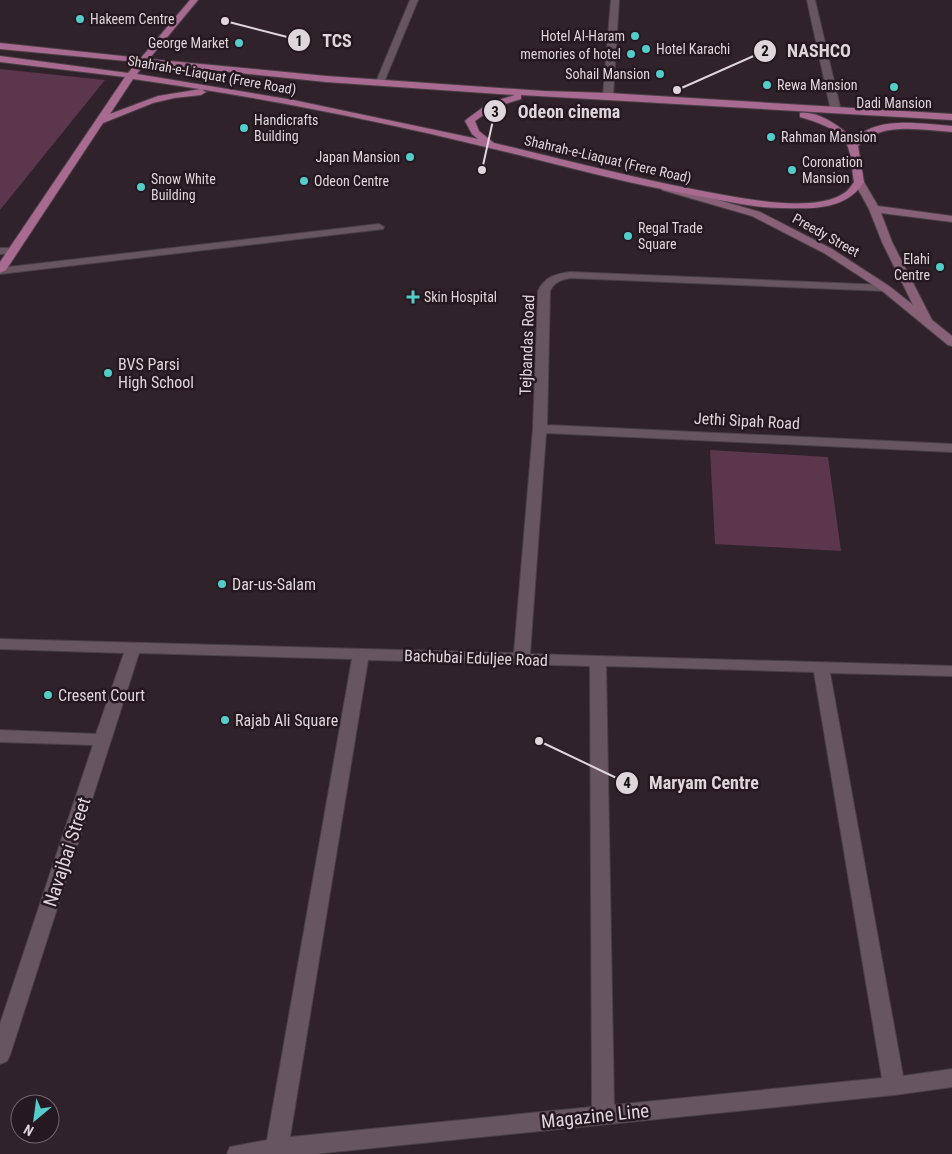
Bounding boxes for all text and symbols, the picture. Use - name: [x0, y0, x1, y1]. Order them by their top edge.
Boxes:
- place label: Hakeem Centre: [90, 11, 175, 27]
- marker: Hakeem Centre: [74, 13, 86, 25]
- callout: TCS: [287, 24, 361, 57]
- place label: Hotel Al-Haram: [541, 28, 625, 44]
- text: TCS: [322, 30, 352, 51]
- marker: Hotel Al-Haram: [629, 30, 641, 42]
- text: 1: [295, 32, 303, 50]
- callout: NASHCO: [752, 34, 861, 67]
- place label: George Market: [148, 35, 229, 51]
- marker: George Market: [233, 37, 245, 49]
- text: NASHCO: [787, 40, 851, 61]
- place label: Hotel Karachi: [656, 41, 730, 57]
- text: 2: [761, 42, 769, 60]
- marker: Hotel Karachi: [640, 43, 652, 55]
- place label: memories of hotel: [520, 46, 621, 62]
- marker: memories of hotel: [625, 48, 637, 60]
- street label: Shahrah-e-Liaquat (Frere Road): [126, 52, 298, 99]
- place label: Sohail Mansion: [565, 66, 650, 82]
- marker: Sohail Mansion: [654, 68, 666, 80]
- place label: Rewa Mansion: [777, 77, 857, 93]
- marker: Rewa Mansion: [761, 79, 773, 91]
- marker: Dadi Mansion: [888, 81, 900, 93]
- callout: Odeon cinema: [483, 95, 630, 128]
- place label: Dadi Mansion: [856, 95, 932, 111]
- text: Odeon cinema: [518, 101, 620, 122]
- text: 3: [491, 103, 499, 121]
- place label: Handicrafts Building: [254, 112, 318, 144]
- marker: Handicrafts Building: [238, 122, 250, 134]
- place label: Rahman Mansion: [781, 129, 877, 145]
- marker: Rahman Mansion: [765, 131, 777, 143]
- street label: Shahrah-e-Liaquat (Frere Road): [523, 132, 693, 187]
- place label: Japan Mansion: [315, 149, 400, 165]
- marker: Japan Mansion: [404, 151, 416, 163]
- place label: Coronation Mansion: [802, 154, 863, 186]
- marker: Coronation Mansion: [786, 164, 798, 176]
- place label: Snow White Building: [151, 171, 216, 203]
- place label: Odeon Centre: [314, 173, 390, 189]
- marker: Odeon Centre: [298, 175, 310, 187]
- marker: Snow White Building: [135, 181, 147, 193]
- street label: Preedy Street: [790, 210, 862, 260]
- place label: Regal Trade Square: [638, 220, 703, 252]
- marker: Regal Trade Square: [622, 230, 634, 242]
- place label: Elahi Centre: [894, 251, 930, 283]
- marker: Elahi Centre: [934, 261, 946, 273]
- place label: Skin Hospital: [424, 289, 497, 305]
- marker: Skin Hospital: [406, 290, 420, 304]
- street label: Tejbandas Road: [516, 294, 538, 396]
- place label: BVS Parsi High School: [118, 355, 194, 392]
- marker: BVS Parsi High School: [102, 367, 114, 379]
- street label: Jethi Sipah Road: [694, 409, 800, 433]
- place label: Dar-us-Salam: [232, 575, 316, 594]
- marker: Dar-us-Salam: [216, 578, 228, 590]
- street label: Bachubai Eduljee Road: [404, 646, 548, 670]
- place label: Cresent Court: [58, 686, 145, 705]
- marker: Cresent Court: [42, 689, 54, 701]
- place label: Rajab Ali Square: [235, 711, 338, 730]
- marker: Rajab Ali Square: [219, 714, 231, 726]
- callout: Maryam Centre: [614, 766, 769, 799]
- text: Maryam Centre: [649, 772, 759, 793]
- text: 4: [623, 774, 631, 792]
- street label: Navajbai Street: [38, 794, 96, 910]
- north arrow: [10, 1094, 60, 1144]
- street label: Magazine Line: [540, 1099, 650, 1133]
- text: N: [21, 1121, 36, 1139]

